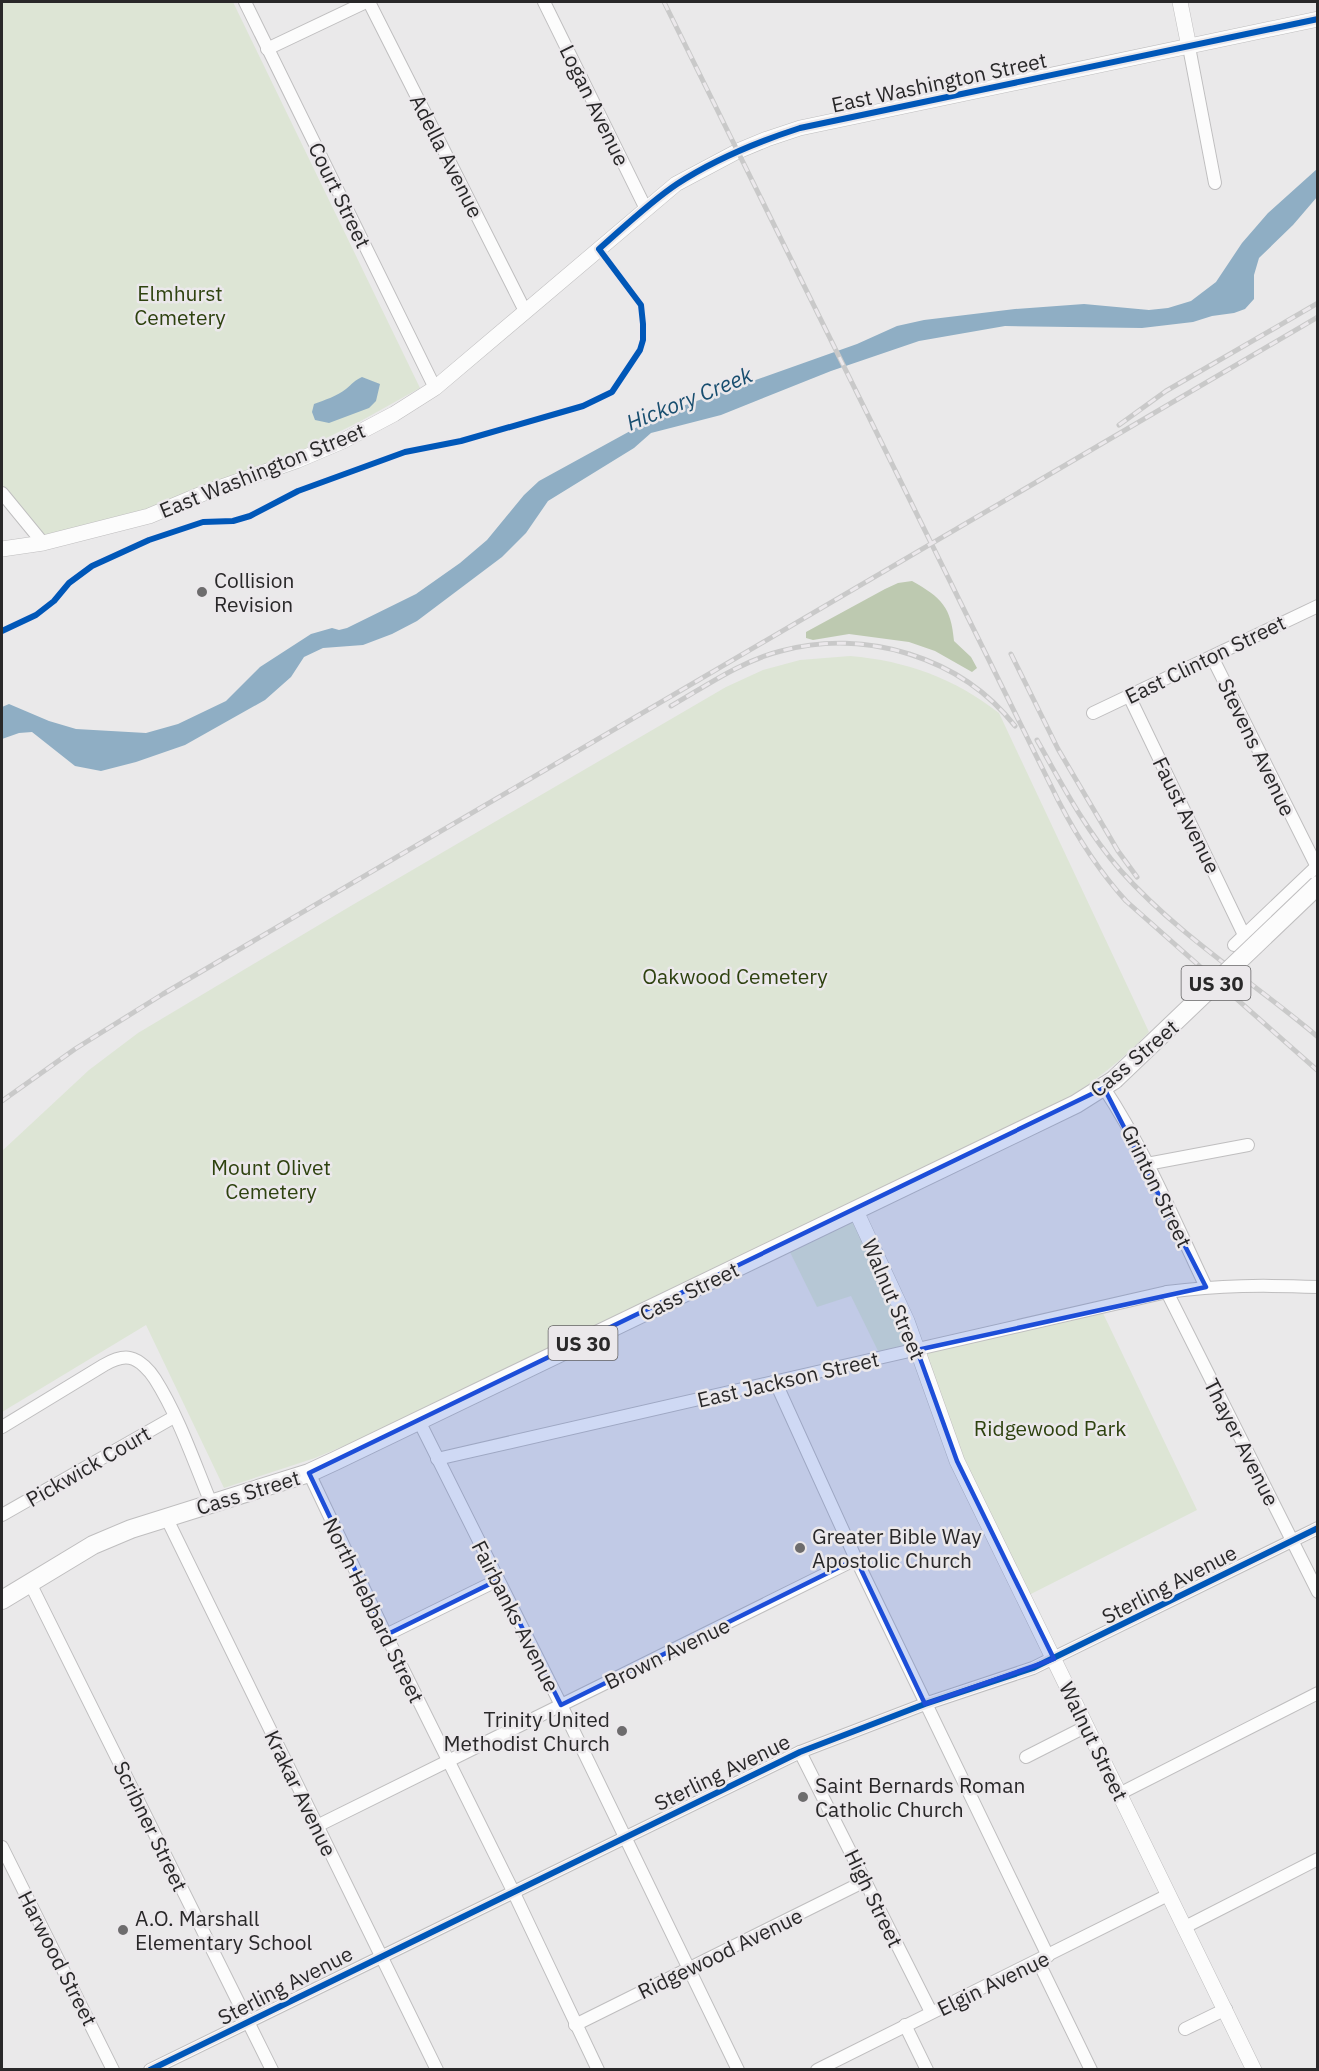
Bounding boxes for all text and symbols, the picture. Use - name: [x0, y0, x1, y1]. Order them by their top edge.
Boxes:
- street label: Logan Avenue: [554, 40, 636, 170]
- street label: East Washington Street: [829, 45, 1049, 119]
- street label: Adella Avenue: [404, 90, 490, 222]
- street label: Court Street: [302, 137, 378, 253]
- park label: Elmhurst Cemetery: [134, 279, 226, 331]
- water label: Hickory Creek: [622, 359, 757, 437]
- street label: East Washington Street: [155, 416, 369, 524]
- place label: Collision Revision: [214, 566, 295, 618]
- marker: Collision Revision: [195, 585, 209, 599]
- street label: East Clinton Street: [1120, 608, 1290, 710]
- street label: Stevens Avenue: [1212, 674, 1302, 820]
- street label: Faust Avenue: [1147, 752, 1227, 878]
- park label: Oakwood Cemetery: [642, 962, 828, 990]
- road number: US 30: [1182, 966, 1250, 1000]
- street label: Cass Street: [1084, 1013, 1184, 1103]
- street label: Grinton Street: [1115, 1120, 1199, 1252]
- park label: Mount Olivet Cemetery: [211, 1153, 331, 1205]
- street label: Walnut Street: [856, 1234, 932, 1364]
- street label: Cass Street: [635, 1255, 743, 1327]
- road number: US 30: [548, 1326, 618, 1360]
- street label: East Jackson Street: [694, 1344, 882, 1414]
- street label: Thayer Avenue: [1198, 1373, 1286, 1511]
- park label: Ridgewood Park: [974, 1414, 1126, 1442]
- street label: Pickwick Court: [21, 1419, 155, 1513]
- street label: Cass Street: [193, 1463, 303, 1521]
- street label: North Hebbard Street: [317, 1513, 431, 1707]
- place label: Greater Bible Way Apostolic Church: [812, 1522, 982, 1574]
- street label: Fairbanks Avenue: [466, 1535, 566, 1697]
- street label: Sterling Avenue: [1097, 1538, 1241, 1630]
- marker: Greater Bible Way Apostolic Church: [793, 1541, 807, 1555]
- street label: Brown Avenue: [600, 1611, 734, 1695]
- street label: Walnut Street: [1053, 1677, 1135, 1805]
- place label: Trinity United Methodist Church: [444, 1705, 610, 1757]
- marker: Trinity United Methodist Church: [615, 1724, 629, 1738]
- street label: Krakar Avenue: [258, 1725, 344, 1861]
- street label: Sterling Avenue: [649, 1727, 795, 1817]
- street label: Scribner Street: [107, 1756, 195, 1896]
- place label: Saint Bernards Roman Catholic Church: [815, 1771, 1025, 1823]
- marker: Saint Bernards Roman Catholic Church: [796, 1790, 810, 1804]
- street label: High Street: [838, 1844, 910, 1952]
- street label: Harwood Street: [12, 1886, 104, 2030]
- street label: Ridgewood Avenue: [633, 1901, 807, 2005]
- place label: A.O. Marshall Elementary School: [135, 1904, 312, 1956]
- marker: A.O. Marshall Elementary School: [116, 1923, 130, 1937]
- street label: Sterling Avenue: [213, 1939, 357, 2031]
- street label: Elgin Avenue: [932, 1944, 1054, 2022]

